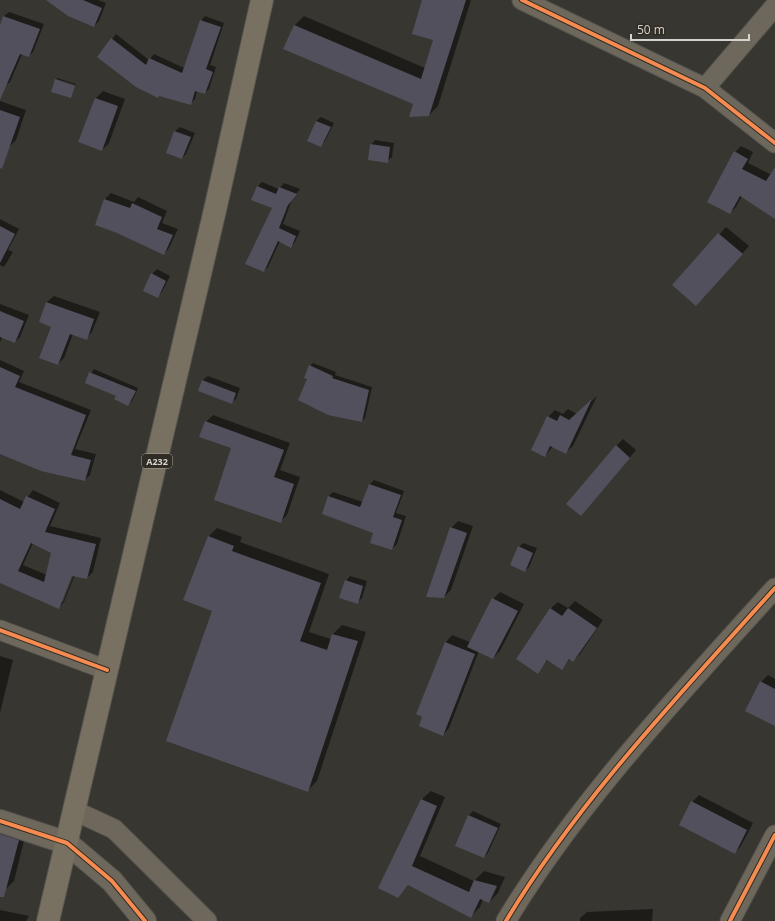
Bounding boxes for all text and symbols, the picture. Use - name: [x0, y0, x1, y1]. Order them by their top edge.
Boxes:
- scale bar: [631, 16, 749, 42]
- text: 50 m: [637, 21, 665, 38]
- road number: A232: [142, 454, 172, 468]

